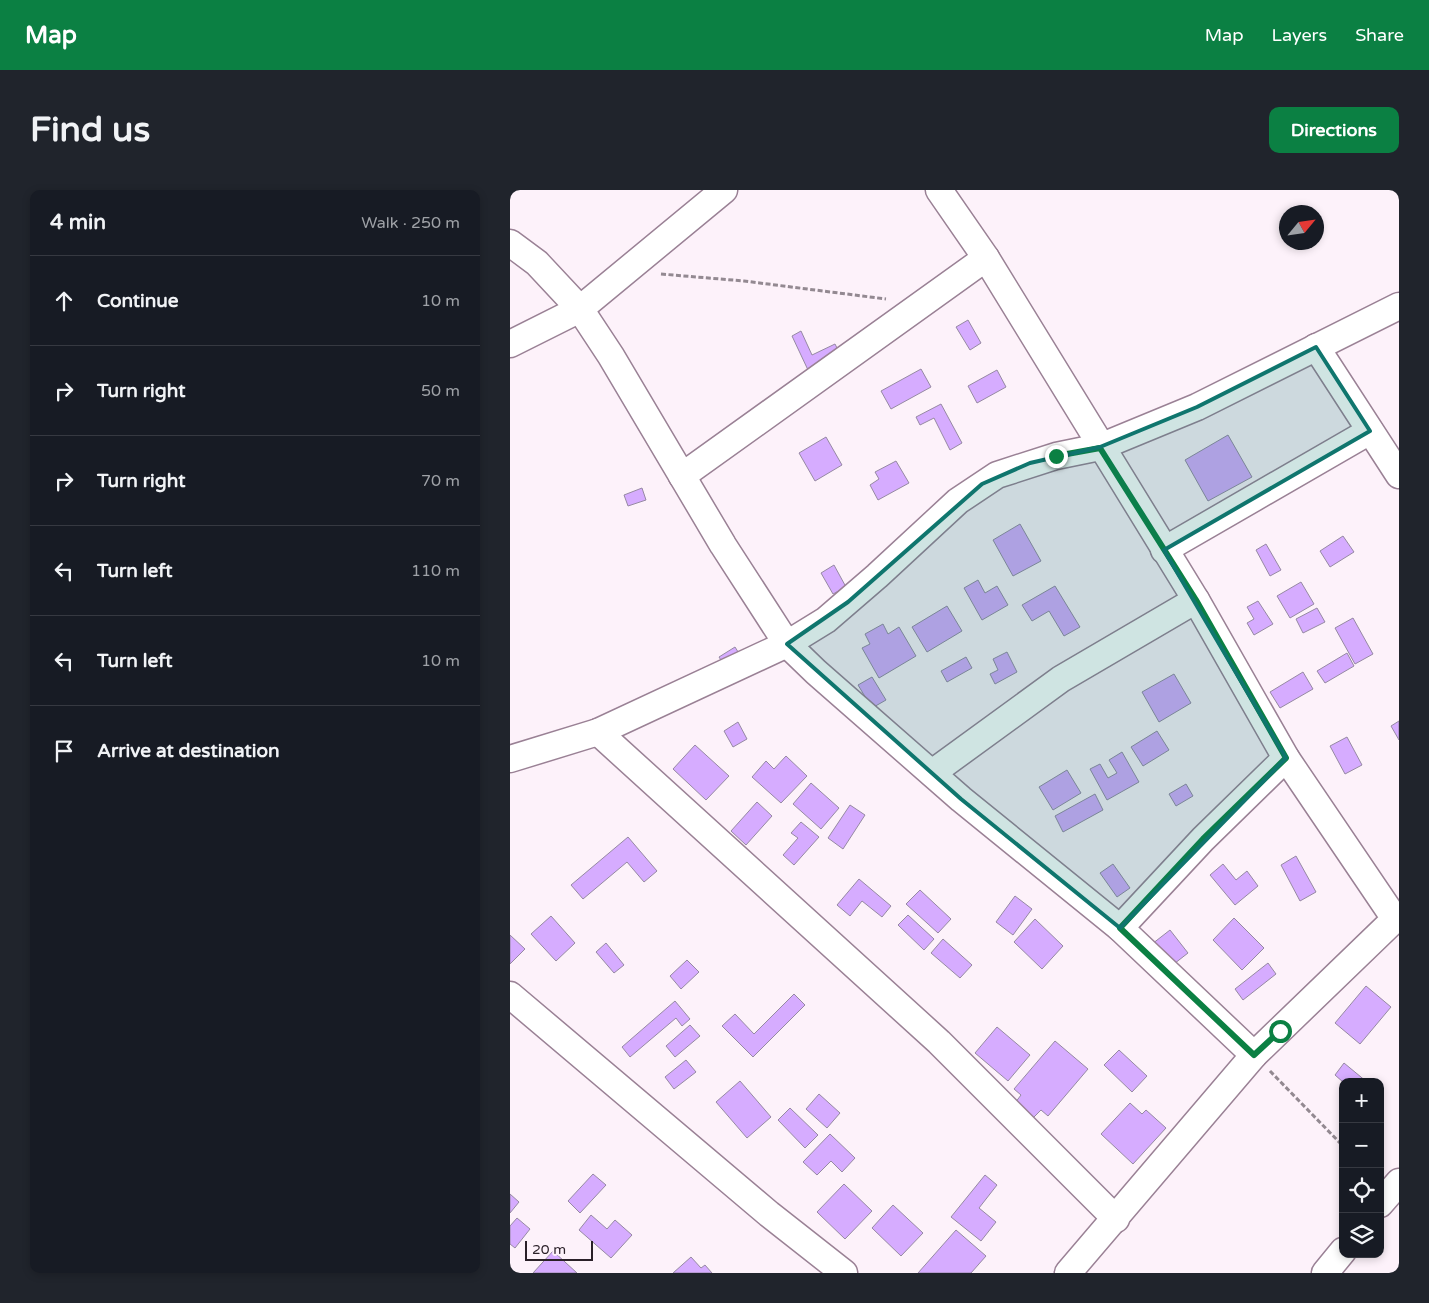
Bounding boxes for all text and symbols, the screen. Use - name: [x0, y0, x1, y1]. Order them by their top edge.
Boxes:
- text: Map: [25, 21, 77, 50]
- text: Map: [1205, 24, 1244, 46]
- text: Layers: [1272, 24, 1327, 46]
- text: Share: [1355, 24, 1404, 46]
- button: Directions: [1269, 107, 1399, 153]
- text: Find us: [30, 109, 150, 151]
- north arrow: [1279, 205, 1324, 250]
- text: 4 min: [50, 210, 106, 235]
- text: Walk · 250 m: [361, 213, 460, 233]
- icon: ahead: [50, 287, 78, 315]
- text: Continue: [97, 290, 179, 312]
- text: 10 m: [421, 291, 460, 311]
- icon: right: [50, 377, 78, 405]
- text: Turn right: [97, 380, 185, 402]
- text: 50 m: [421, 381, 460, 401]
- route end: [1045, 445, 1068, 468]
- icon: right: [50, 467, 78, 495]
- text: Turn right: [97, 470, 185, 492]
- text: 70 m: [421, 471, 460, 491]
- icon: left: [50, 557, 78, 585]
- text: Turn left: [97, 560, 173, 582]
- text: 110 m: [411, 561, 460, 581]
- icon: left: [50, 647, 78, 675]
- text: Turn left: [97, 650, 173, 672]
- text: 10 m: [421, 651, 460, 671]
- icon: arrive: [50, 737, 78, 765]
- text: Arrive at destination: [97, 740, 280, 762]
- route start: [1269, 1020, 1292, 1043]
- map controls: [1339, 1078, 1384, 1258]
- button: +: [1339, 1078, 1384, 1123]
- button: −: [1339, 1123, 1384, 1168]
- button: locate: [1339, 1168, 1384, 1213]
- button: layers: [1339, 1213, 1384, 1258]
- scale bar: [525, 1238, 592, 1261]
- text: 20 m: [532, 1241, 566, 1258]

